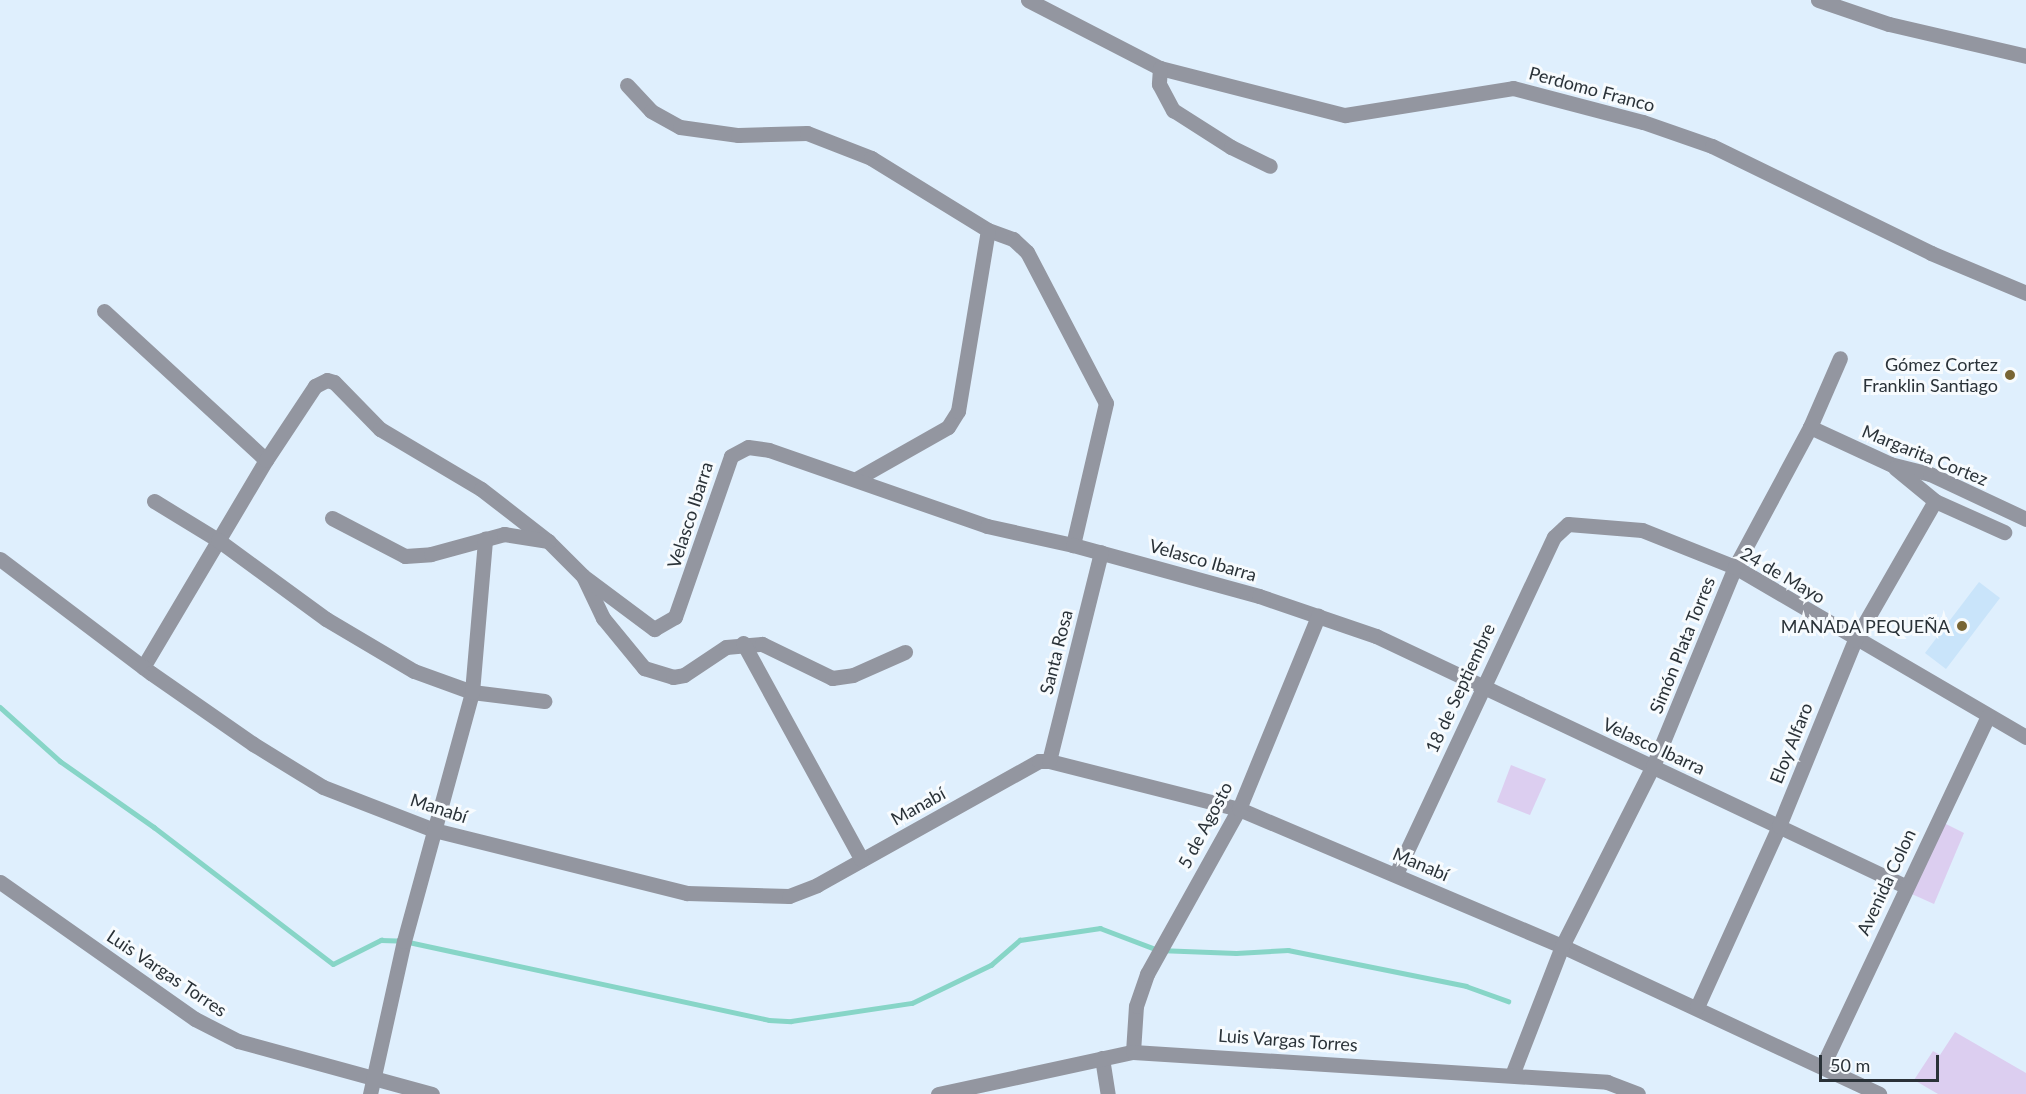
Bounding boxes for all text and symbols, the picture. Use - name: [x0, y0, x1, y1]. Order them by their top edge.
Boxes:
- street label: Perdomo Franco: [1527, 62, 1657, 116]
- place label: Gómez Cortez Franklin Santiago: [1863, 354, 1998, 397]
- marker: Gómez Cortez Franklin Santiago: [2003, 368, 2017, 382]
- street label: Margarita Cortez: [1859, 420, 1991, 490]
- street label: Velasco Ibarra: [663, 459, 717, 571]
- street label: Velasco Ibarra: [1147, 534, 1259, 586]
- street label: 24 de Mayo: [1737, 542, 1829, 608]
- street label: Simón Plata Torres: [1645, 573, 1719, 717]
- street label: Santa Rosa: [1035, 608, 1077, 696]
- place label: MANADA PEQUEÑA: [1780, 615, 1950, 637]
- marker: MANADA PEQUEÑA: [1955, 619, 1969, 633]
- street label: 18 de Septiembre: [1421, 620, 1499, 756]
- street label: Eloy Alfaro: [1765, 699, 1817, 787]
- street label: Velasco Ibarra: [1599, 713, 1709, 779]
- street label: 5 de Agosto: [1173, 778, 1237, 872]
- street label: Manabí: [887, 782, 949, 830]
- street label: Manabí: [408, 789, 470, 827]
- street label: Avenida Colon: [1852, 826, 1920, 938]
- street label: Manabí: [1390, 843, 1452, 885]
- street label: Luis Vargas Torres: [103, 925, 231, 1021]
- street label: Luis Vargas Torres: [1217, 1024, 1359, 1056]
- scale bar: [1822, 1043, 1942, 1081]
- text: 50 m: [1830, 1054, 1870, 1076]

